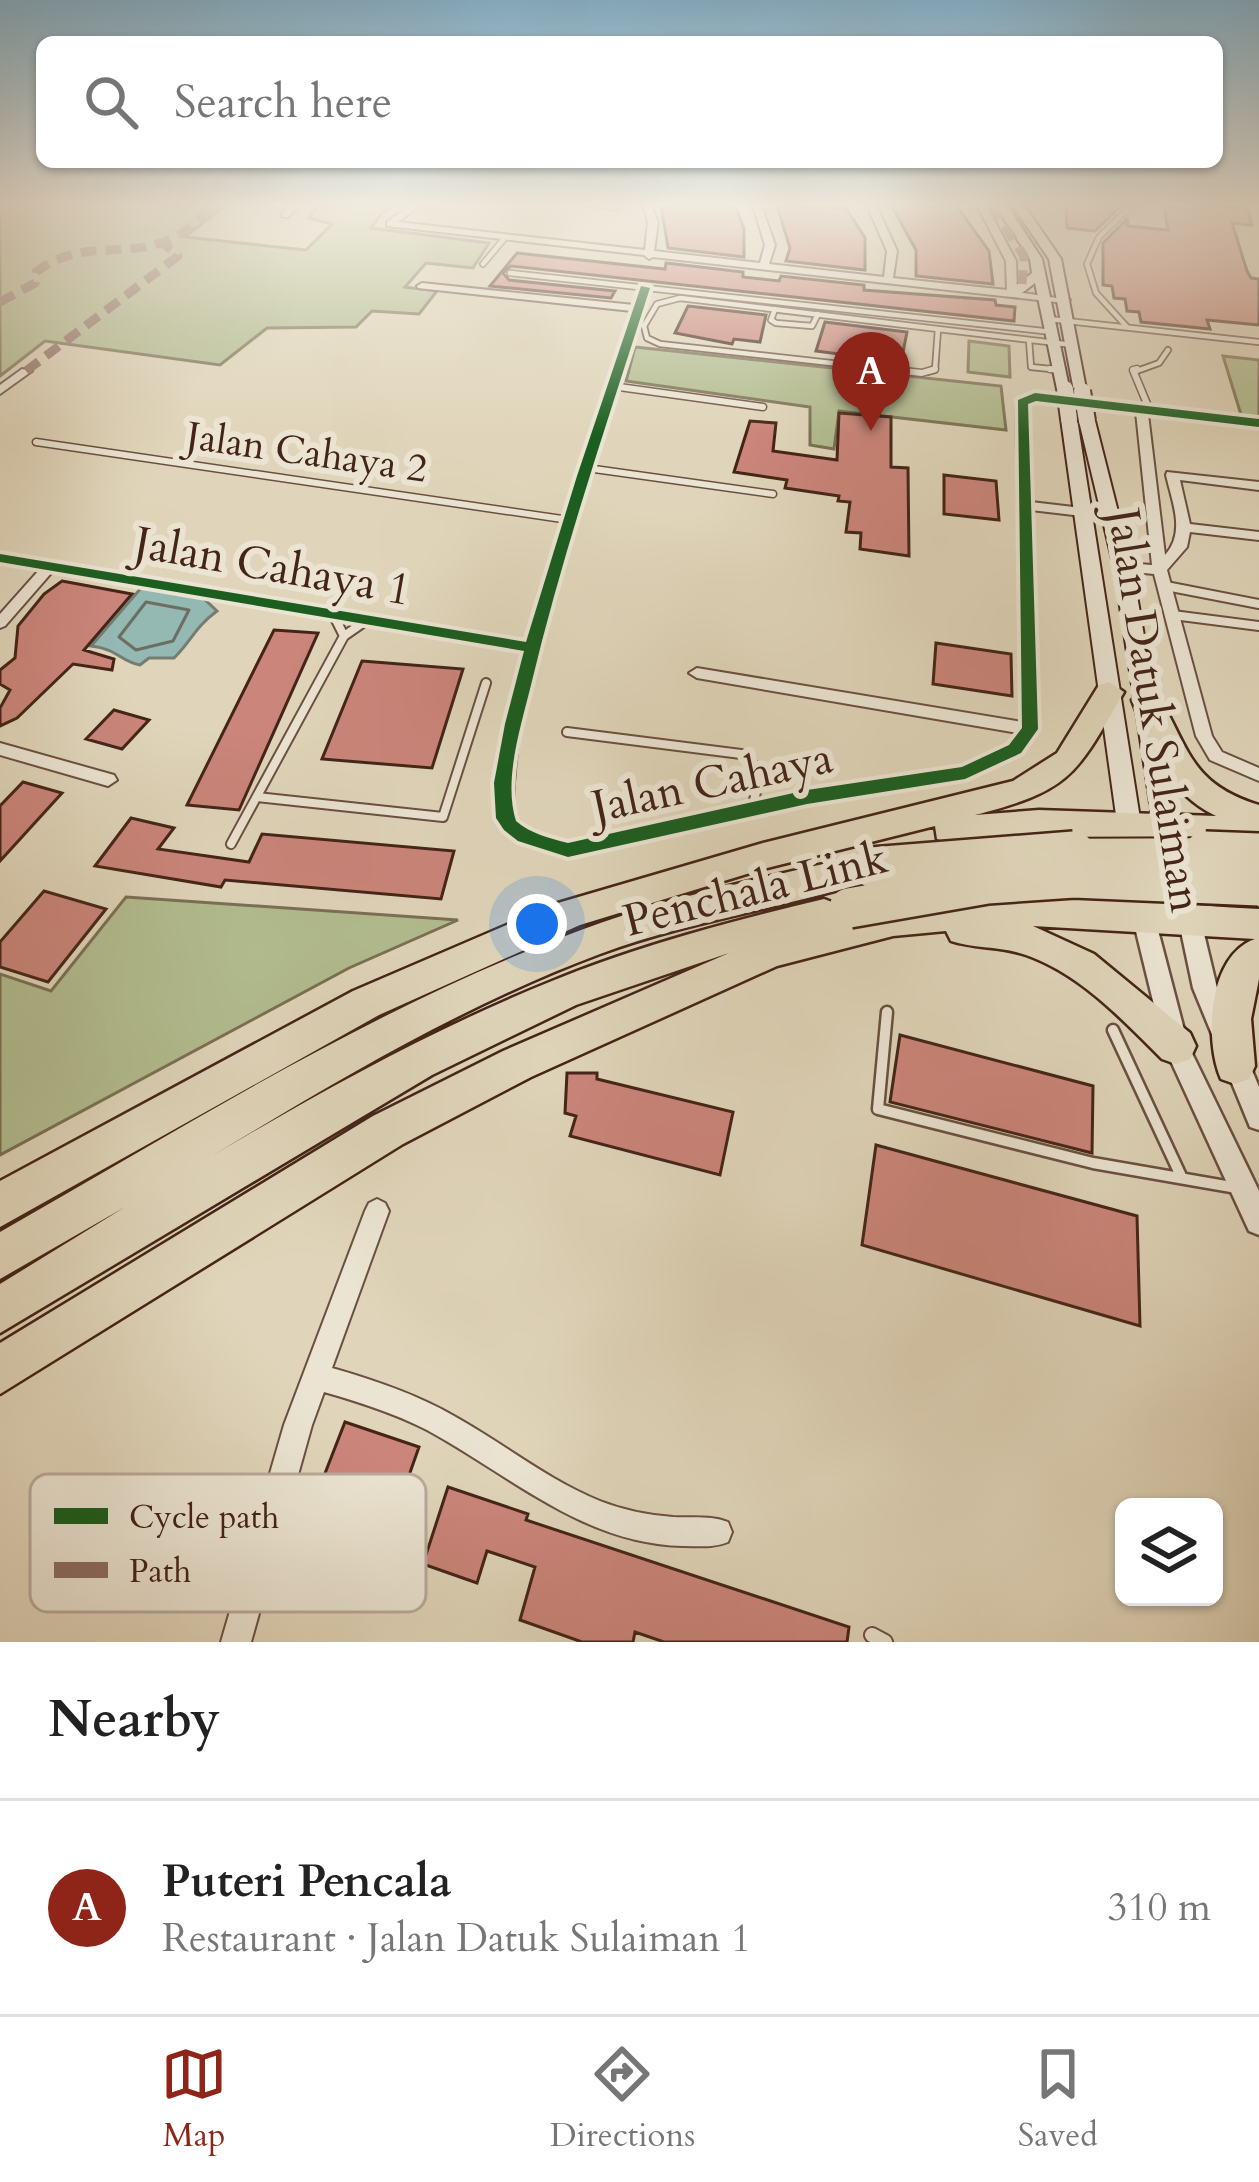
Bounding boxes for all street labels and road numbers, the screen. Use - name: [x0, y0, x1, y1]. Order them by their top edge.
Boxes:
- street label: Jalan Cahaya 2: [178, 409, 430, 496]
- street label: Jalan Datuk Sulaiman: [1092, 498, 1217, 917]
- street label: Jalan Cahaya 1: [124, 511, 416, 621]
- street label: Jalan Cahaya: [581, 727, 838, 839]
- street label: Penchala Link: [617, 827, 894, 952]

